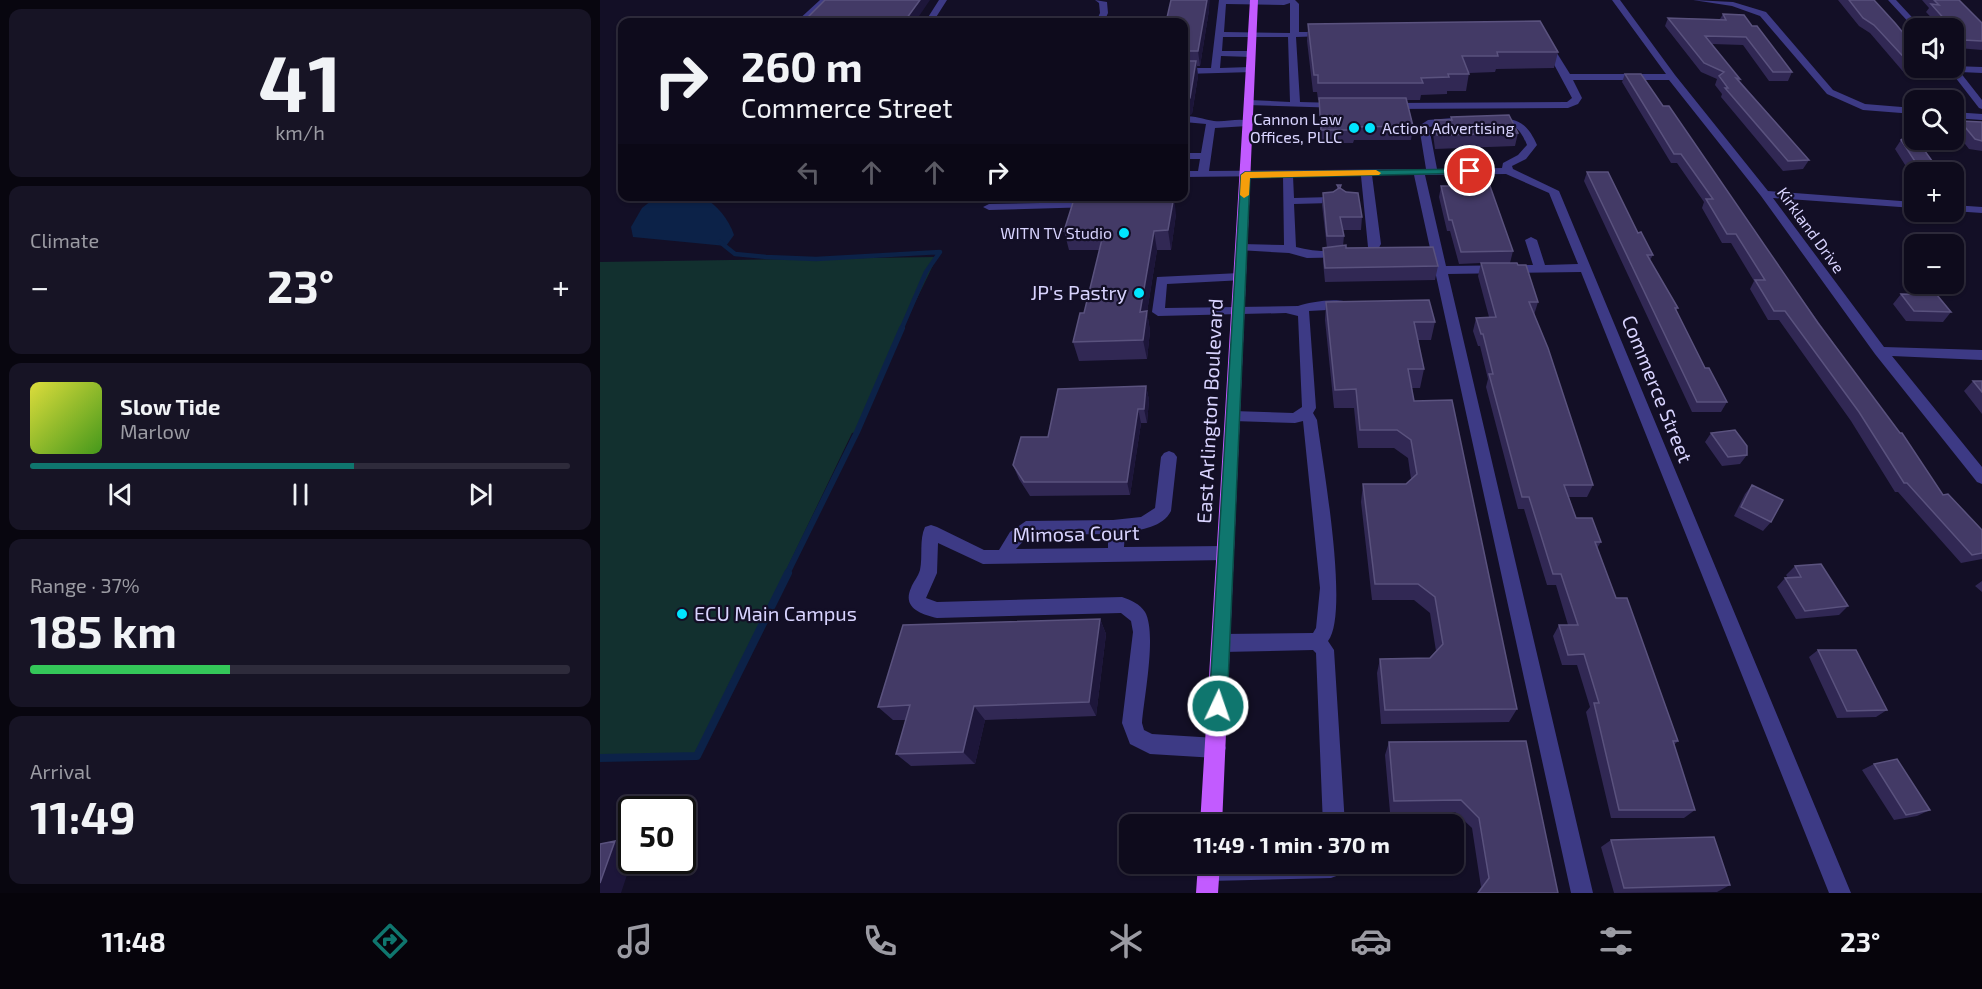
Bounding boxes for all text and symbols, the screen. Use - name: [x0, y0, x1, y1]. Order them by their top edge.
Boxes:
- map controls: [1904, 18, 1964, 294]
- button: sound: [1904, 18, 1964, 78]
- text: 41: [258, 34, 342, 128]
- text: 260 m: [741, 40, 863, 90]
- icon: right: [642, 42, 720, 120]
- button: search: [1904, 90, 1964, 150]
- text: Commerce Street: [741, 91, 953, 123]
- place label: Cannon Law Offices, PLLC: [1250, 109, 1342, 146]
- place label: Action Advertising: [1382, 118, 1514, 137]
- text: km/h: [275, 120, 325, 144]
- marker: Cannon Law Offices, PLLC: [1347, 121, 1361, 135]
- marker: Action Advertising: [1363, 121, 1377, 135]
- pin: [1444, 145, 1495, 196]
- icon: arrive: [1453, 154, 1486, 187]
- icon: left: [792, 156, 825, 189]
- icon: ahead: [855, 156, 888, 189]
- icon: ahead: [918, 156, 951, 189]
- icon: right: [981, 156, 1014, 189]
- button: +: [1904, 162, 1964, 222]
- street label: Kirkland Drive: [1774, 183, 1849, 276]
- place label: WITN TV Studio: [1000, 223, 1112, 242]
- marker: WITN TV Studio: [1117, 226, 1131, 240]
- text: Climate: [30, 228, 99, 252]
- button: −: [1904, 234, 1964, 294]
- text: 23°: [267, 258, 334, 312]
- text: −: [30, 266, 49, 306]
- text: +: [552, 266, 570, 306]
- place label: JP's Pastry: [1031, 280, 1127, 304]
- marker: JP's Pastry: [1132, 286, 1146, 300]
- street label: East Arlington Boulevard: [1191, 298, 1227, 524]
- street label: Commerce Street: [1617, 311, 1699, 466]
- text: Slow Tide: [120, 393, 220, 419]
- text: Marlow: [120, 419, 190, 443]
- icon: previous: [104, 478, 137, 511]
- icon: pause: [284, 478, 317, 511]
- icon: next: [464, 478, 497, 511]
- street label: Mimosa Court: [1012, 520, 1140, 546]
- text: Range · 37%: [30, 573, 140, 597]
- place label: ECU Main Campus: [694, 601, 857, 625]
- text: 185 km: [30, 603, 177, 657]
- marker: ECU Main Campus: [675, 607, 689, 621]
- position arrow: [1186, 674, 1250, 738]
- text: Arrival: [30, 759, 91, 783]
- text: 11:49: [30, 789, 136, 843]
- speed limit sign: 50: [618, 796, 696, 874]
- text: 11:49 · 1 min · 370 m: [1193, 831, 1390, 857]
- icon: directions: [369, 920, 411, 962]
- icon: music: [614, 920, 656, 962]
- icon: phone: [859, 920, 901, 962]
- icon: climate: [1105, 920, 1147, 962]
- icon: car: [1350, 920, 1392, 962]
- icon: filters: [1595, 920, 1637, 962]
- text: 11:48: [102, 925, 166, 957]
- text: 23°: [1840, 925, 1880, 957]

